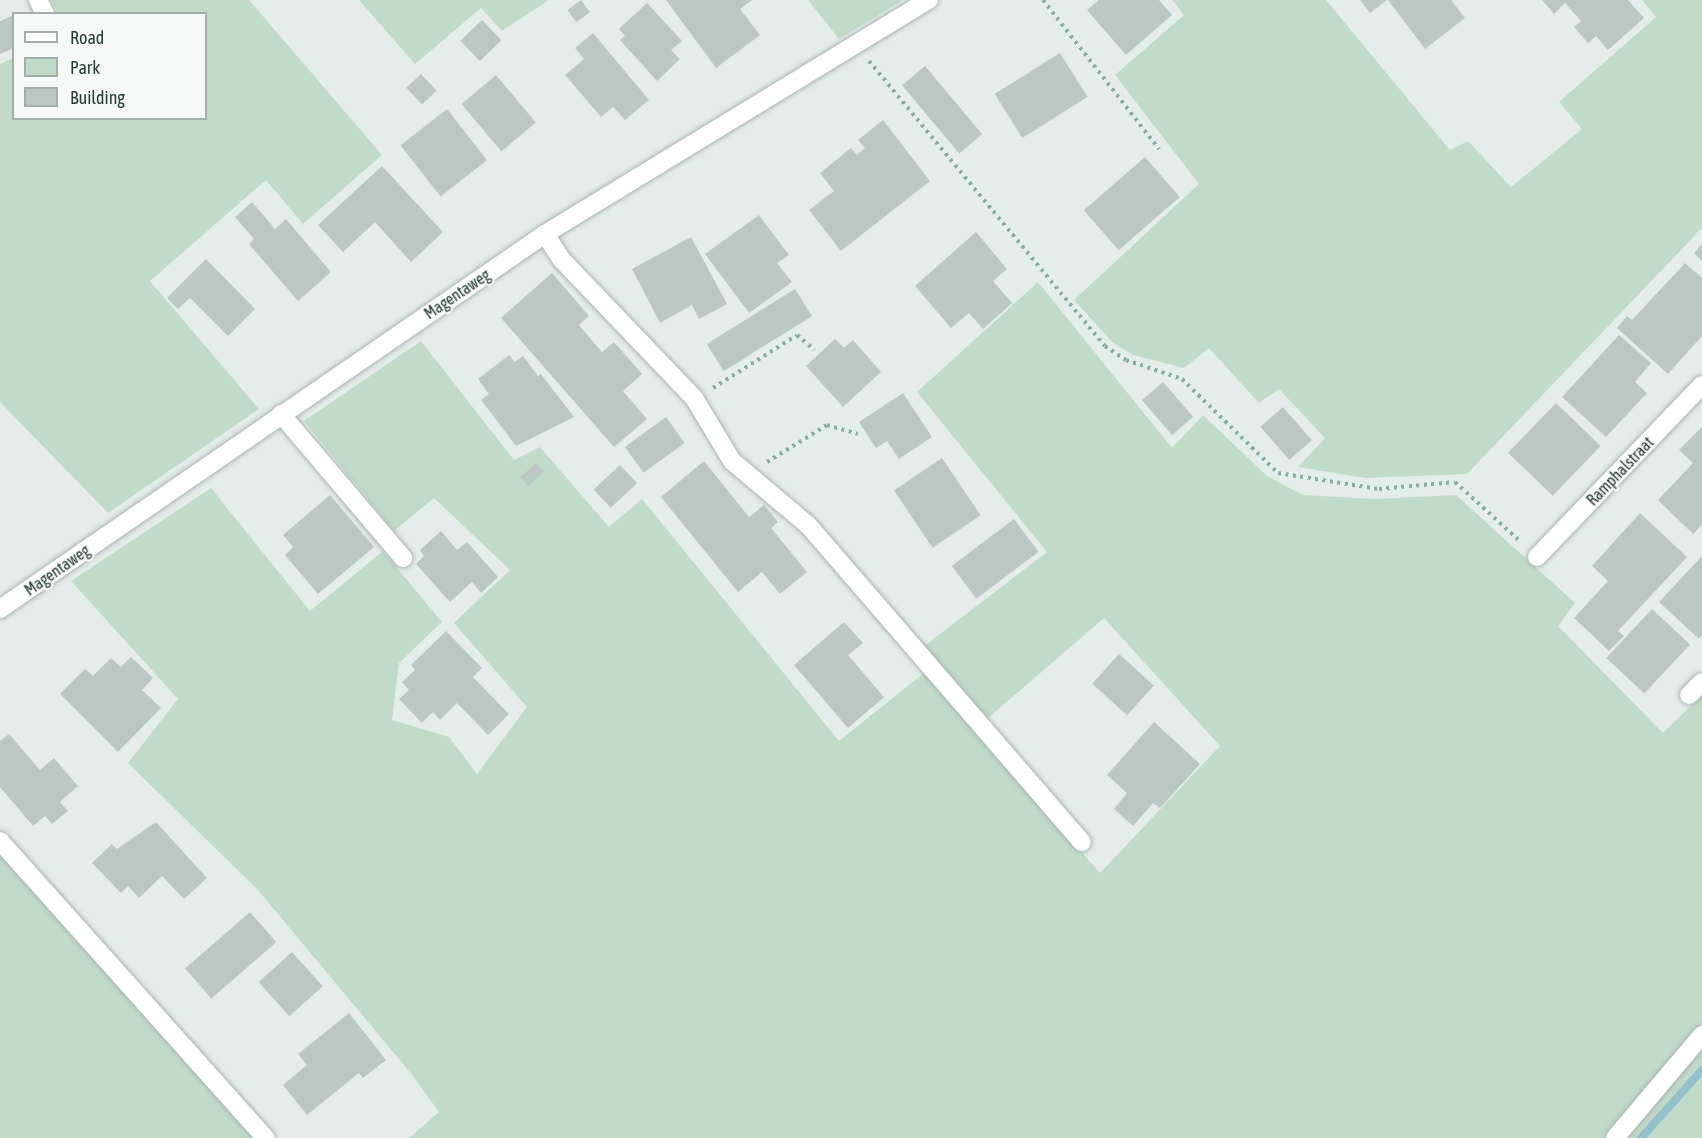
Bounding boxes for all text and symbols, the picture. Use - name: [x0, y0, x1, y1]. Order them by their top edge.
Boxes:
- legend: [12, 12, 207, 120]
- text: Road: [70, 27, 104, 48]
- text: Park: [70, 57, 100, 78]
- text: Building: [70, 87, 125, 108]
- street label: Magentaweg: [420, 265, 494, 323]
- street label: Ramphalstraat: [1582, 433, 1658, 509]
- street label: Magentaweg: [21, 541, 93, 599]

